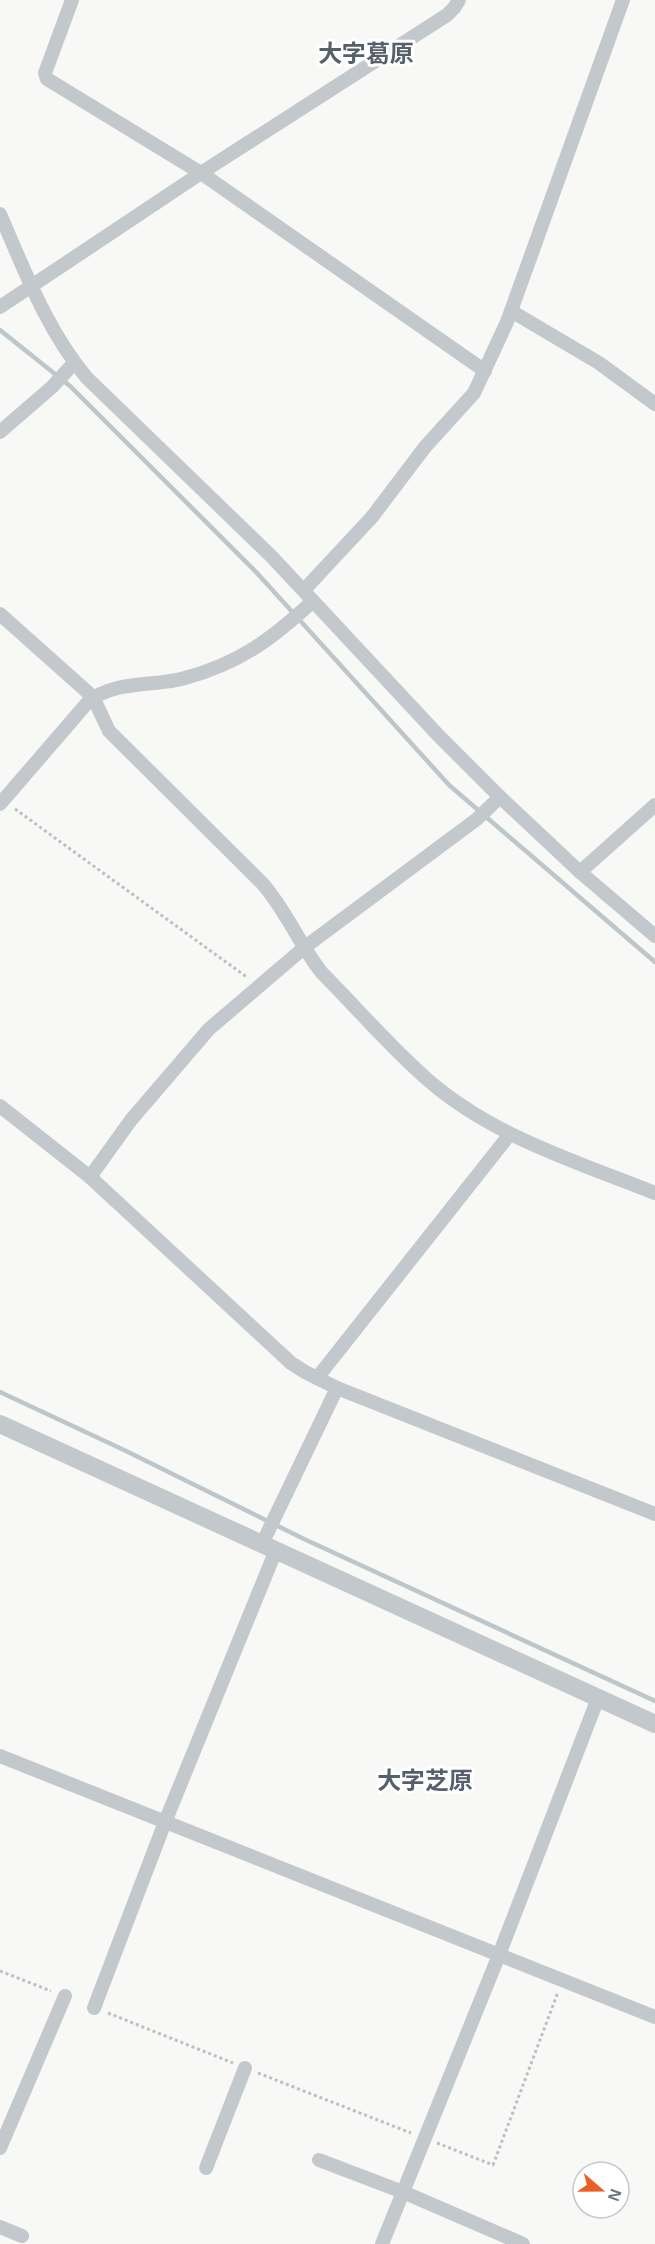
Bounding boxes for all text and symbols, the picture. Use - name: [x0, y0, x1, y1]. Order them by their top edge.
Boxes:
- district label: 大字葛原: [318, 40, 414, 67]
- district label: 大字芝原: [377, 1767, 473, 1794]
- north arrow: [571, 2160, 631, 2220]
- text: N: [605, 2187, 625, 2203]

